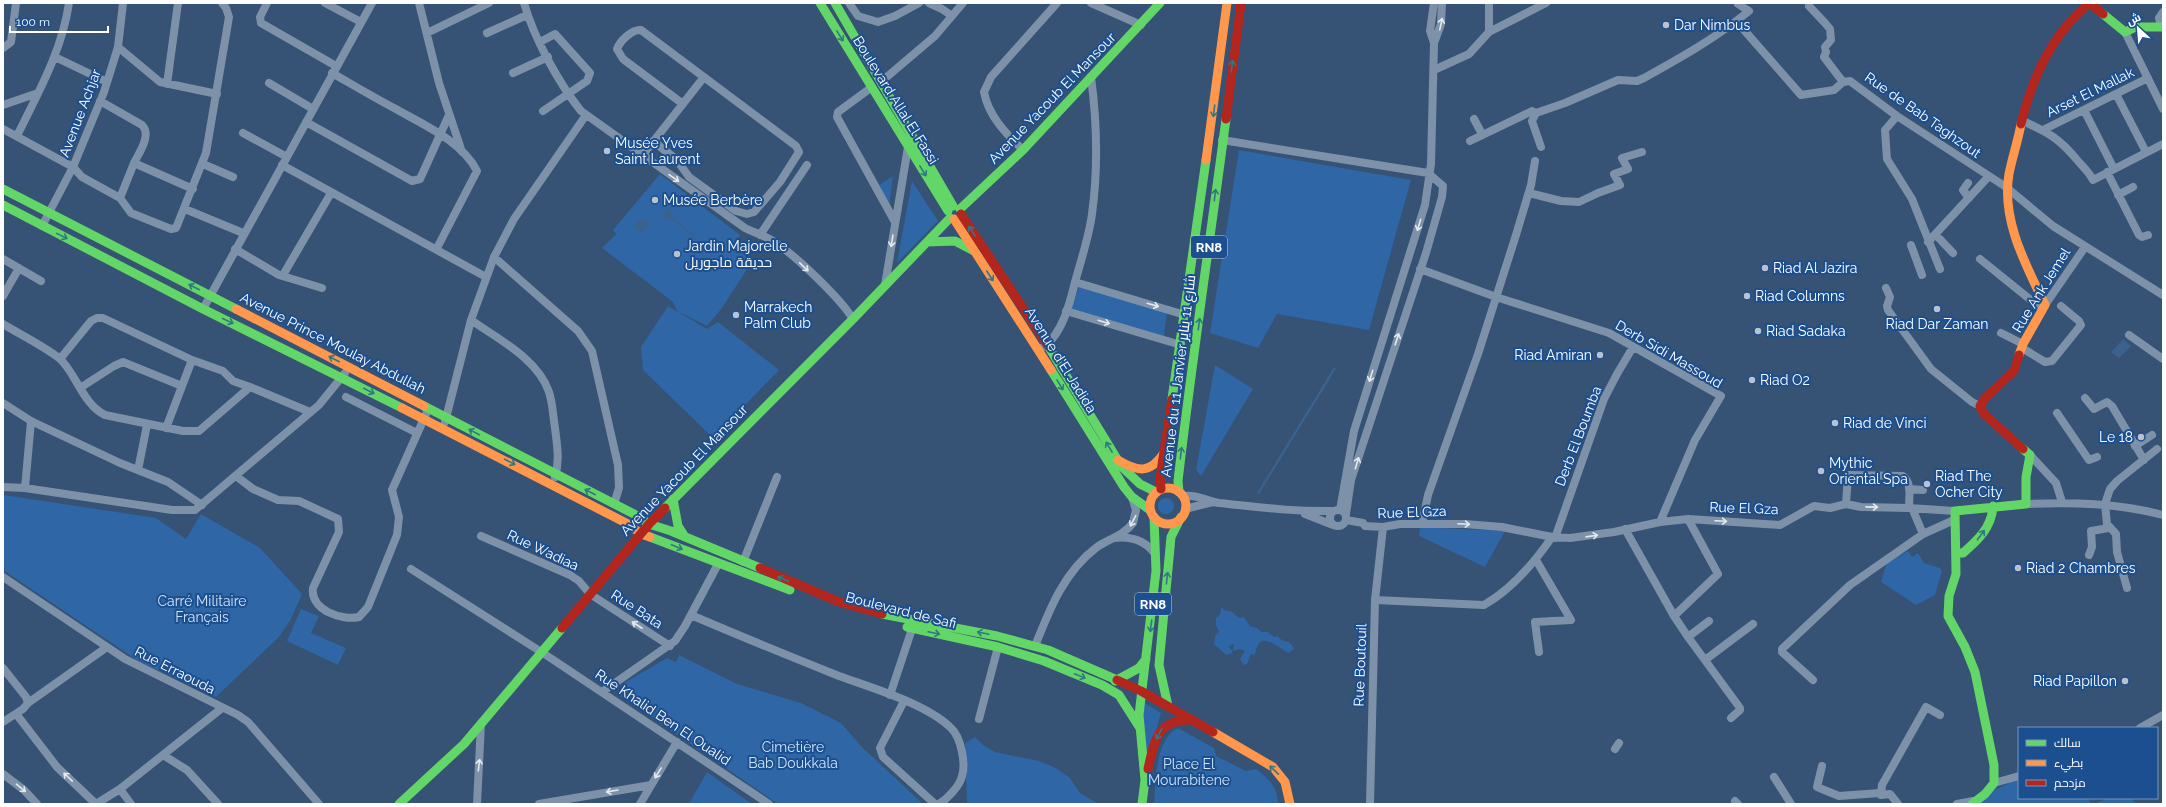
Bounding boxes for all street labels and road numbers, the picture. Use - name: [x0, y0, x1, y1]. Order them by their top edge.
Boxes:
- street label: Avenue Yacoub El Mansour: [985, 29, 1119, 167]
- street label: Boulevard Allal El Fassi: [850, 33, 942, 167]
- street label: Arset El Mallak: [2044, 64, 2137, 120]
- street label: Avenue Achjar: [56, 67, 104, 159]
- street label: Rue de Bab Taghzout: [1862, 69, 1984, 161]
- road number: RN8: [1191, 236, 1227, 258]
- street label: Rue Ank Jemel: [2009, 245, 2073, 335]
- street label: Avenue du 11 Janvier شارع 11 يناير: [1158, 274, 1199, 478]
- street label: Avenue Prince Moulay Abdullah: [238, 289, 428, 397]
- street label: Avenue d'El Jadida: [1022, 304, 1100, 416]
- street label: Derb Sidi Massoud: [1613, 317, 1725, 391]
- street label: Derb El Boumba: [1552, 384, 1604, 488]
- street label: Avenue Yacoub El Mansour: [617, 401, 751, 539]
- street label: Rue El Gza: [1709, 499, 1779, 517]
- street label: Rue El Gza: [1377, 503, 1447, 521]
- street label: Rue Wadiaa: [505, 526, 581, 574]
- street label: Rue Bata: [608, 586, 666, 632]
- street label: Boulevard de Safi: [844, 589, 958, 631]
- road number: RN8: [1135, 593, 1171, 615]
- street label: Rue Boutouil: [1351, 623, 1369, 707]
- street label: Rue Erraouda: [132, 643, 218, 697]
- street label: Rue Khalid Ben El Oualid: [592, 666, 734, 768]

